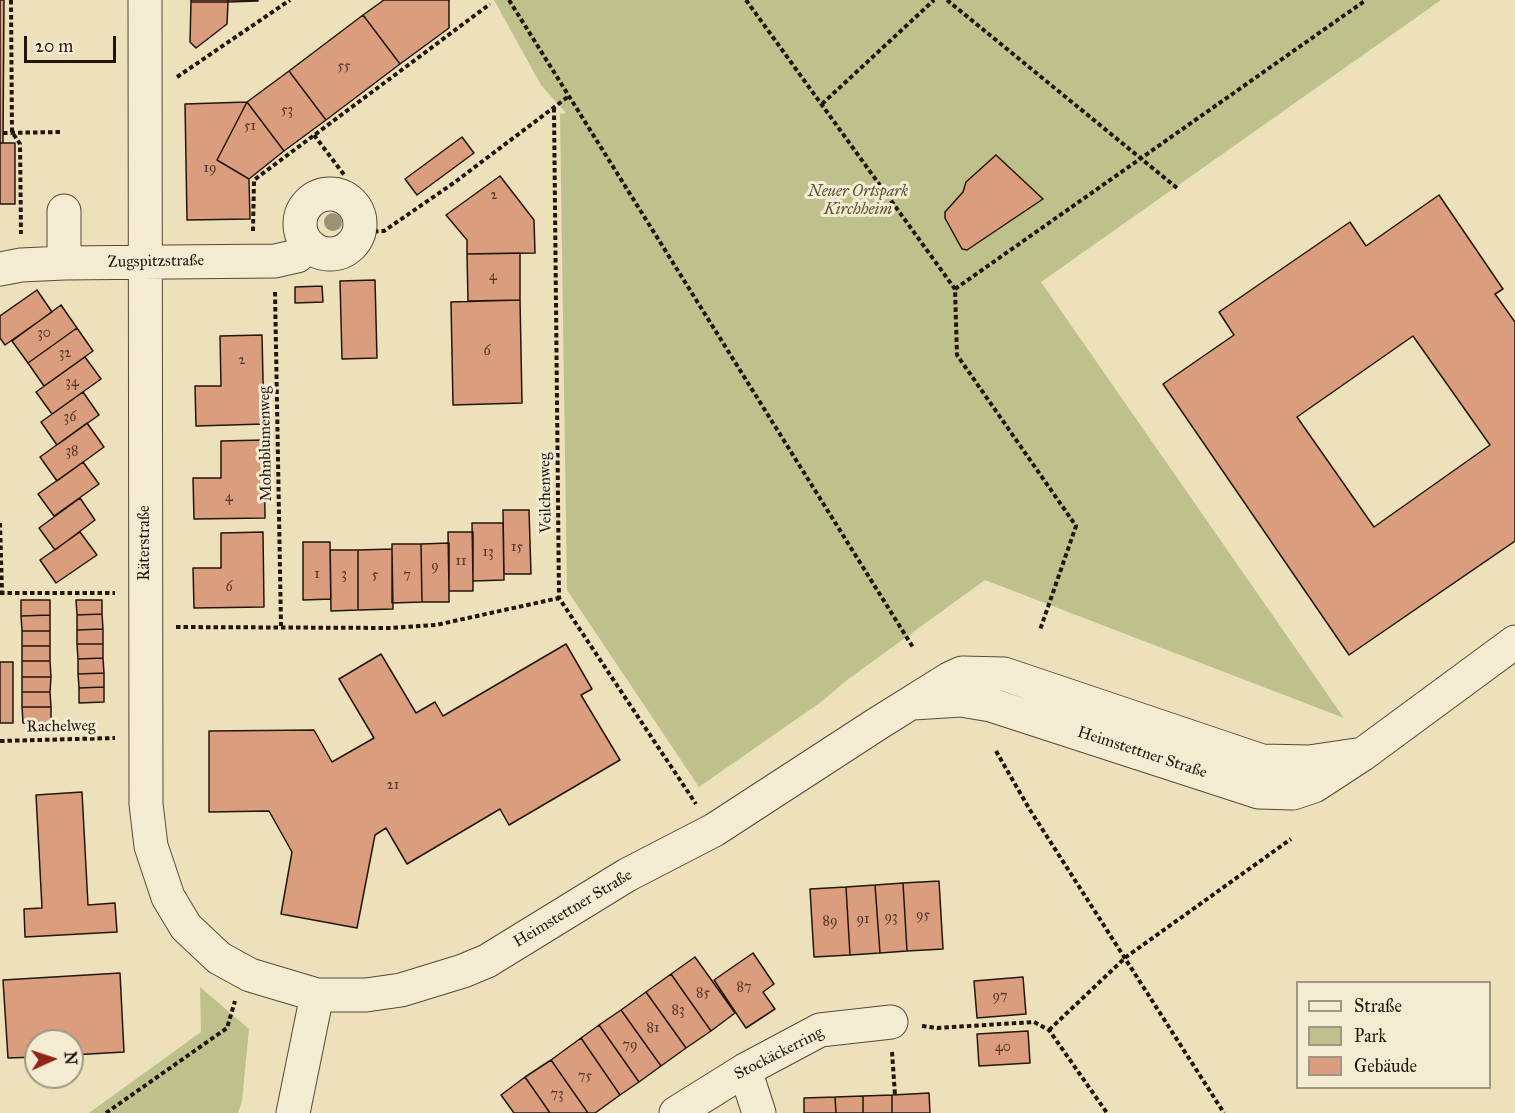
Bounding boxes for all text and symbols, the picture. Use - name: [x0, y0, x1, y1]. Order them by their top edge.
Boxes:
- scale bar: [27, 24, 118, 62]
- text: 20 m: [35, 35, 73, 57]
- house number: 55: [337, 59, 351, 75]
- house number: 53: [281, 103, 293, 119]
- house number: 51: [244, 119, 256, 135]
- house number: 19: [204, 161, 216, 177]
- park label: Neuer Ortspark Kirchheim: [808, 182, 908, 220]
- house number: 2: [491, 188, 497, 204]
- street label: Zugspitzstraße: [108, 252, 204, 272]
- house number: 4: [489, 269, 497, 285]
- house number: 30: [37, 326, 51, 342]
- house number: 6: [483, 344, 491, 360]
- house number: 32: [59, 346, 71, 362]
- house number: 2: [239, 353, 245, 369]
- house number: 34: [65, 375, 79, 391]
- street label: Mohnblumenweg: [255, 386, 277, 502]
- house number: 36: [64, 410, 76, 426]
- house number: 38: [65, 444, 79, 460]
- street label: Veilchenweg: [536, 453, 556, 533]
- house number: 4: [225, 490, 233, 506]
- street label: Räterstraße: [135, 505, 155, 581]
- house number: 15: [511, 540, 523, 556]
- house number: 13: [482, 545, 494, 561]
- house number: 11: [455, 554, 467, 570]
- house number: 9: [431, 559, 439, 575]
- house number: 1: [314, 567, 320, 583]
- house number: 3: [341, 567, 347, 583]
- house number: 5: [372, 568, 378, 584]
- house number: 7: [403, 568, 411, 584]
- house number: 6: [225, 580, 233, 596]
- street label: Rachelweg: [26, 717, 96, 737]
- street label: Heimstettner Straße: [1075, 723, 1209, 783]
- house number: 21: [387, 778, 399, 794]
- street label: Heimstettner Straße: [510, 866, 636, 952]
- house number: 95: [916, 908, 930, 924]
- house number: 93: [884, 910, 898, 926]
- house number: 91: [857, 912, 869, 928]
- house number: 89: [823, 914, 837, 930]
- house number: 87: [737, 980, 751, 996]
- legend: [1296, 981, 1491, 1089]
- house number: 85: [696, 986, 710, 1002]
- house number: 97: [993, 989, 1007, 1005]
- text: Straße: [1354, 995, 1402, 1017]
- house number: 83: [671, 1003, 685, 1019]
- house number: 81: [647, 1021, 659, 1037]
- street label: Stockäckerring: [731, 1023, 827, 1085]
- text: Park: [1354, 1025, 1387, 1047]
- north arrow: [24, 1029, 84, 1089]
- house number: 79: [623, 1038, 637, 1054]
- house number: 40: [995, 1040, 1011, 1056]
- text: N: [61, 1051, 80, 1065]
- text: Gebäude: [1354, 1055, 1417, 1077]
- house number: 75: [578, 1069, 592, 1085]
- house number: 73: [550, 1087, 564, 1103]

